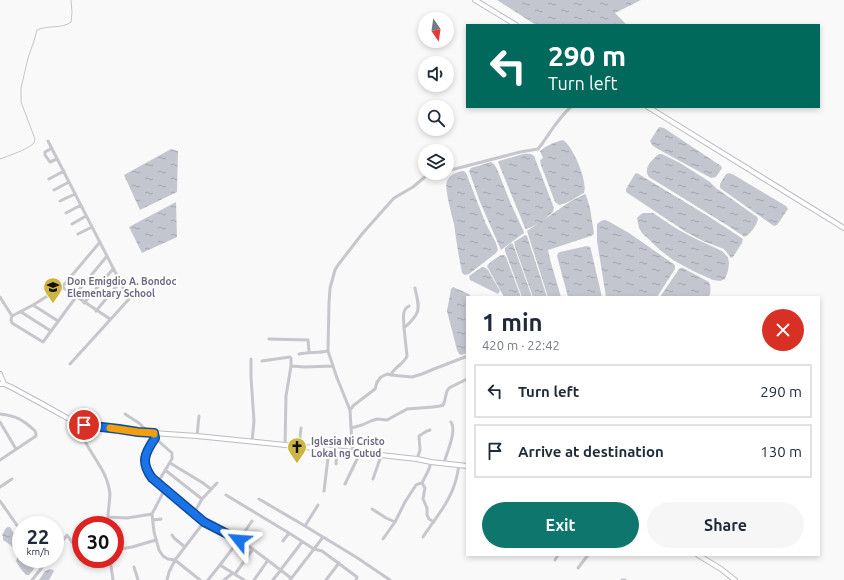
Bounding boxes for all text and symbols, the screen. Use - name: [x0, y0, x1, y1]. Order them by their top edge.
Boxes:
- north arrow: [418, 12, 454, 48]
- map controls: [418, 12, 454, 180]
- icon: left: [482, 40, 534, 92]
- text: 290 m: [548, 40, 626, 71]
- button: sound: [418, 56, 454, 92]
- text: Turn left: [548, 73, 618, 93]
- button: search: [418, 100, 454, 136]
- button: layers: [418, 144, 454, 180]
- school or university icon: Don Emigdio A. Bondoc Elementary School: [42, 276, 64, 304]
- place label: Don Emigdio A. Bondoc Elementary School: [67, 276, 177, 299]
- text: 1 min: [482, 309, 543, 336]
- button: close: [762, 309, 804, 351]
- text: 420 m · 22:42: [482, 338, 560, 352]
- icon: left: [484, 380, 506, 402]
- text: Turn left: [518, 383, 579, 400]
- text: 290 m: [760, 383, 802, 400]
- pin: [67, 408, 101, 442]
- icon: arrive: [73, 414, 95, 436]
- church icon: Iglesia Ni Cristo Lokal ng Cutud: [286, 436, 308, 464]
- place label: Iglesia Ni Cristo Lokal ng Cutud: [311, 436, 385, 459]
- icon: arrive: [484, 440, 506, 462]
- text: Arrive at destination: [518, 443, 664, 460]
- text: 130 m: [760, 443, 802, 460]
- button: Exit: [482, 502, 639, 548]
- button: Share: [647, 502, 804, 548]
- speed limit sign: 30: [72, 516, 124, 568]
- position arrow: [218, 519, 260, 561]
- text: 22: [27, 525, 49, 548]
- text: km/h: [26, 546, 50, 557]

